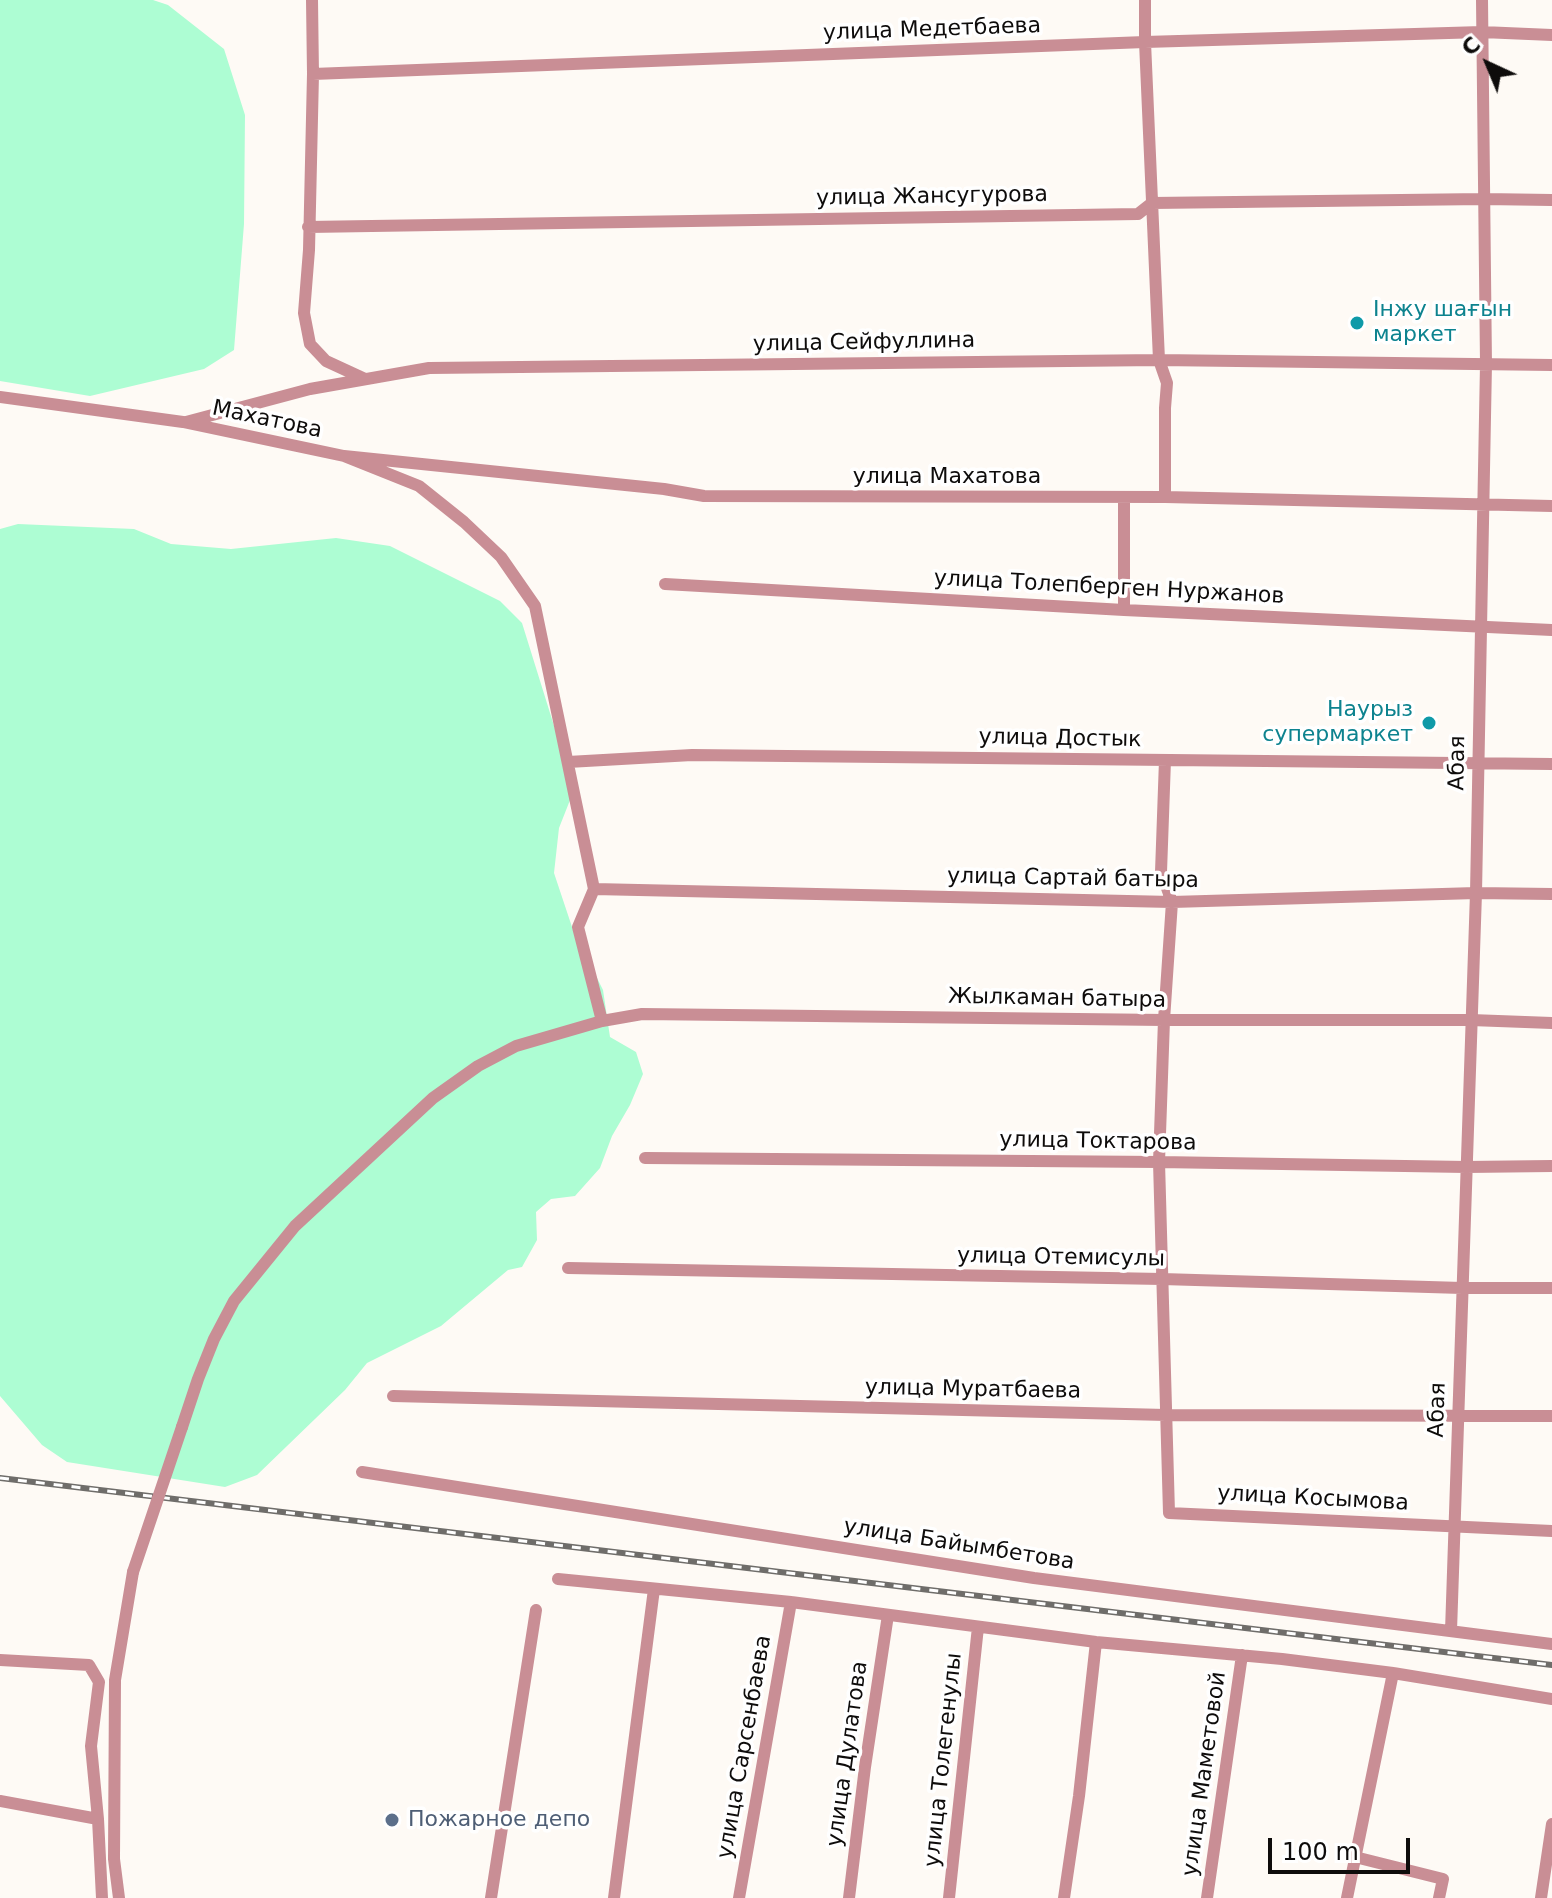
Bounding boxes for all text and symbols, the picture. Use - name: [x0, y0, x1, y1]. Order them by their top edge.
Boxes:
- street label: улица Медетбаева: [823, 13, 1041, 47]
- north arrow: [1448, 24, 1528, 104]
- text: С: [1456, 32, 1485, 61]
- street label: улица Жансугурова: [816, 182, 1048, 212]
- place label: Інжу шағын маркет: [1373, 297, 1512, 348]
- marker: Інжу шағын маркет: [1348, 314, 1366, 332]
- street label: улица Сейфуллина: [753, 328, 975, 358]
- street label: Махатова: [210, 395, 324, 445]
- street label: улица Махатова: [853, 464, 1041, 490]
- street label: улица Толепберген Нуржанов: [933, 566, 1285, 610]
- place label: Наурыз супермаркет: [1262, 697, 1413, 748]
- marker: Наурыз супермаркет: [1420, 714, 1438, 732]
- street label: улица Достык: [978, 724, 1142, 754]
- street label: Абая: [1444, 735, 1472, 791]
- street label: улица Сартай батыра: [947, 864, 1199, 894]
- street label: Жылкаман батыра: [948, 984, 1166, 1014]
- street label: улица Токтарова: [999, 1127, 1197, 1157]
- street label: улица Отемисулы: [957, 1243, 1165, 1273]
- street label: улица Муратбаева: [865, 1375, 1081, 1405]
- street label: Абая: [1424, 1382, 1452, 1438]
- street label: улица Косымова: [1217, 1481, 1409, 1517]
- street label: улица Байымбетова: [842, 1514, 1076, 1576]
- street label: улица Сарсенбаева: [712, 1633, 778, 1861]
- street label: улица Толегенулы: [920, 1652, 968, 1868]
- street label: улица Дулатова: [822, 1659, 874, 1849]
- street label: улица Маметовой: [1178, 1670, 1232, 1878]
- place label: Пожарное депо: [408, 1807, 590, 1833]
- marker: Пожарное депо: [383, 1811, 401, 1829]
- scale bar: [1272, 1822, 1414, 1872]
- text: 100 m: [1282, 1838, 1359, 1866]

